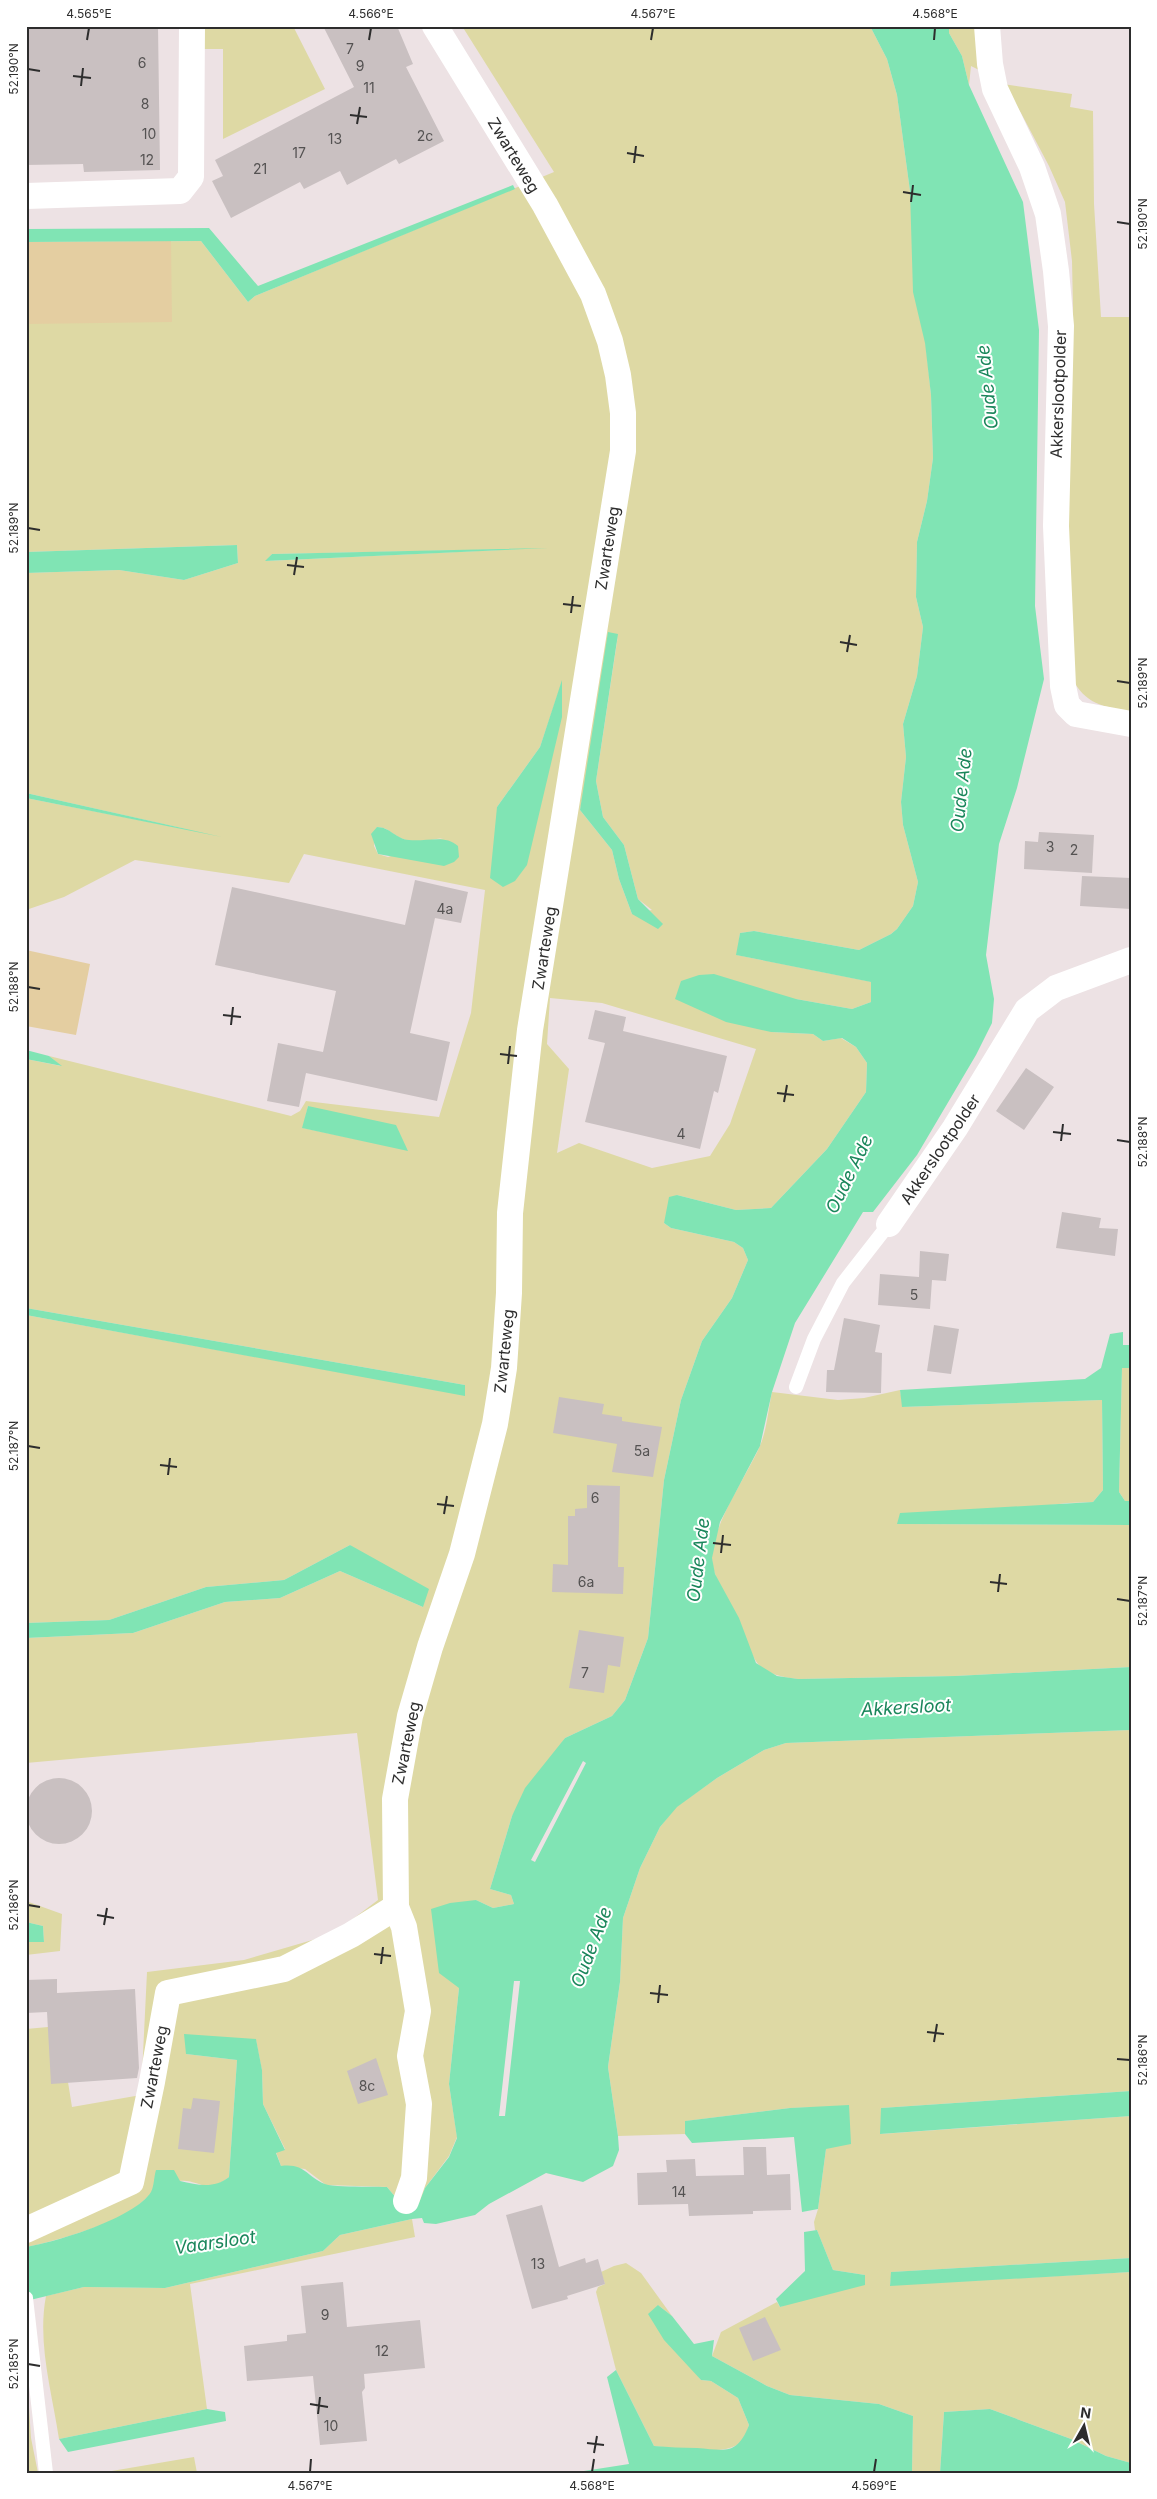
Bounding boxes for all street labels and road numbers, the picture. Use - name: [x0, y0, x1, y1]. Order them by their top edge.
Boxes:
- street label: Zwarteweg: [484, 114, 544, 196]
- street label: Akkerslootpolder: [1046, 329, 1070, 459]
- street label: Zwarteweg: [591, 505, 623, 591]
- street label: Zwarteweg: [528, 905, 560, 991]
- street label: Akkerslootpolder: [896, 1090, 984, 1208]
- street label: Zwarteweg: [490, 1308, 518, 1394]
- street label: Zwarteweg: [387, 1700, 425, 1786]
- street label: Zwarteweg: [136, 2024, 172, 2110]

